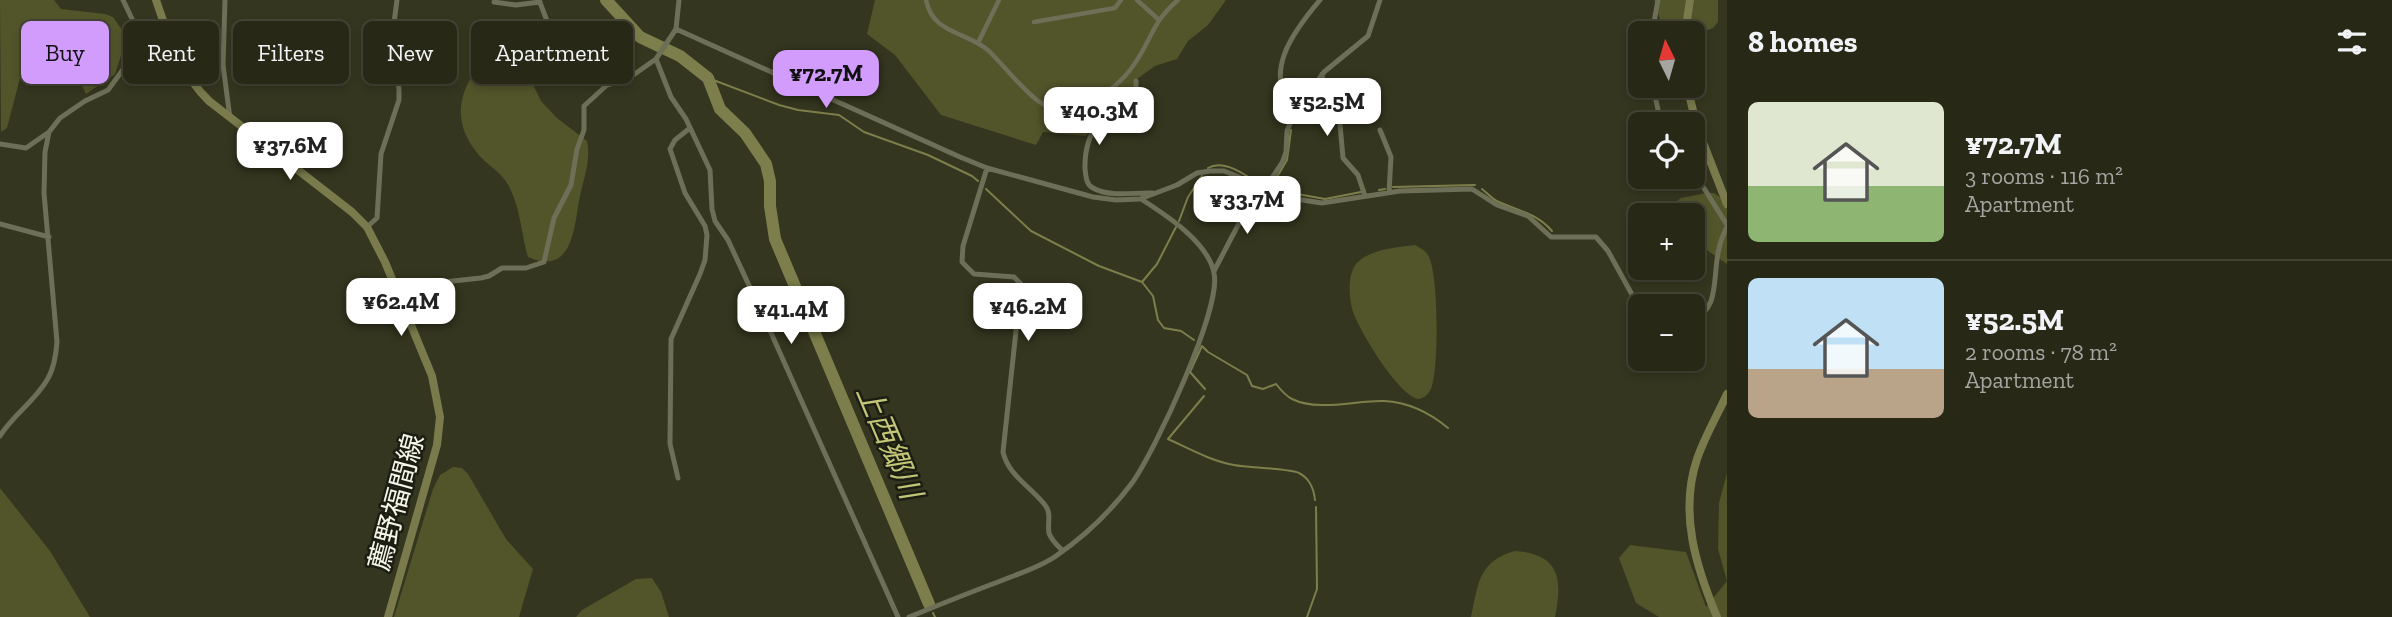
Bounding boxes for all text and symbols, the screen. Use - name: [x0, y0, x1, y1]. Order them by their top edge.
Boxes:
- chip: Buy: [21, 21, 109, 84]
- chip: Rent: [123, 21, 219, 84]
- chip: Filters: [233, 21, 349, 84]
- chip: New: [363, 21, 457, 84]
- chip: Apartment: [471, 21, 633, 84]
- north arrow: [1628, 21, 1704, 98]
- map controls: [1628, 21, 1705, 371]
- icon: filters: [2333, 23, 2371, 61]
- text: 8 homes: [1748, 24, 1857, 60]
- pin: ¥72.7M: [769, 50, 883, 110]
- text: ¥72.7M: [789, 59, 863, 87]
- pin: ¥52.5M: [1270, 78, 1384, 138]
- text: ¥52.5M: [1289, 87, 1365, 115]
- pin: ¥40.3M: [1042, 88, 1156, 147]
- text: ¥40.3M: [1060, 96, 1138, 124]
- button: locate: [1628, 112, 1705, 189]
- pin: ¥37.6M: [233, 122, 347, 182]
- text: ¥72.7M: [1965, 126, 2062, 162]
- icon: home: [1804, 130, 1888, 214]
- text: ¥37.6M: [253, 131, 327, 159]
- text: 3 rooms · 116 m²: [1965, 162, 2123, 190]
- pin: ¥33.7M: [1190, 176, 1304, 236]
- text: ¥33.7M: [1210, 185, 1284, 213]
- text: Apartment: [1965, 190, 2074, 218]
- button: +: [1628, 203, 1705, 280]
- pin: ¥62.4M: [344, 278, 458, 338]
- pin: ¥46.2M: [971, 284, 1085, 343]
- pin: ¥41.4M: [734, 286, 848, 346]
- text: ¥62.4M: [362, 287, 440, 315]
- text: ¥46.2M: [989, 292, 1067, 320]
- button: −: [1628, 294, 1705, 371]
- text: ¥41.4M: [753, 295, 829, 323]
- text: ¥52.5M: [1965, 302, 2064, 338]
- icon: home: [1804, 306, 1888, 390]
- text: 2 rooms · 78 m²: [1965, 338, 2117, 366]
- text: Apartment: [1965, 366, 2074, 394]
- water label: 上西郷川: [849, 380, 930, 507]
- street label: 薦野福間線: [362, 430, 431, 574]

